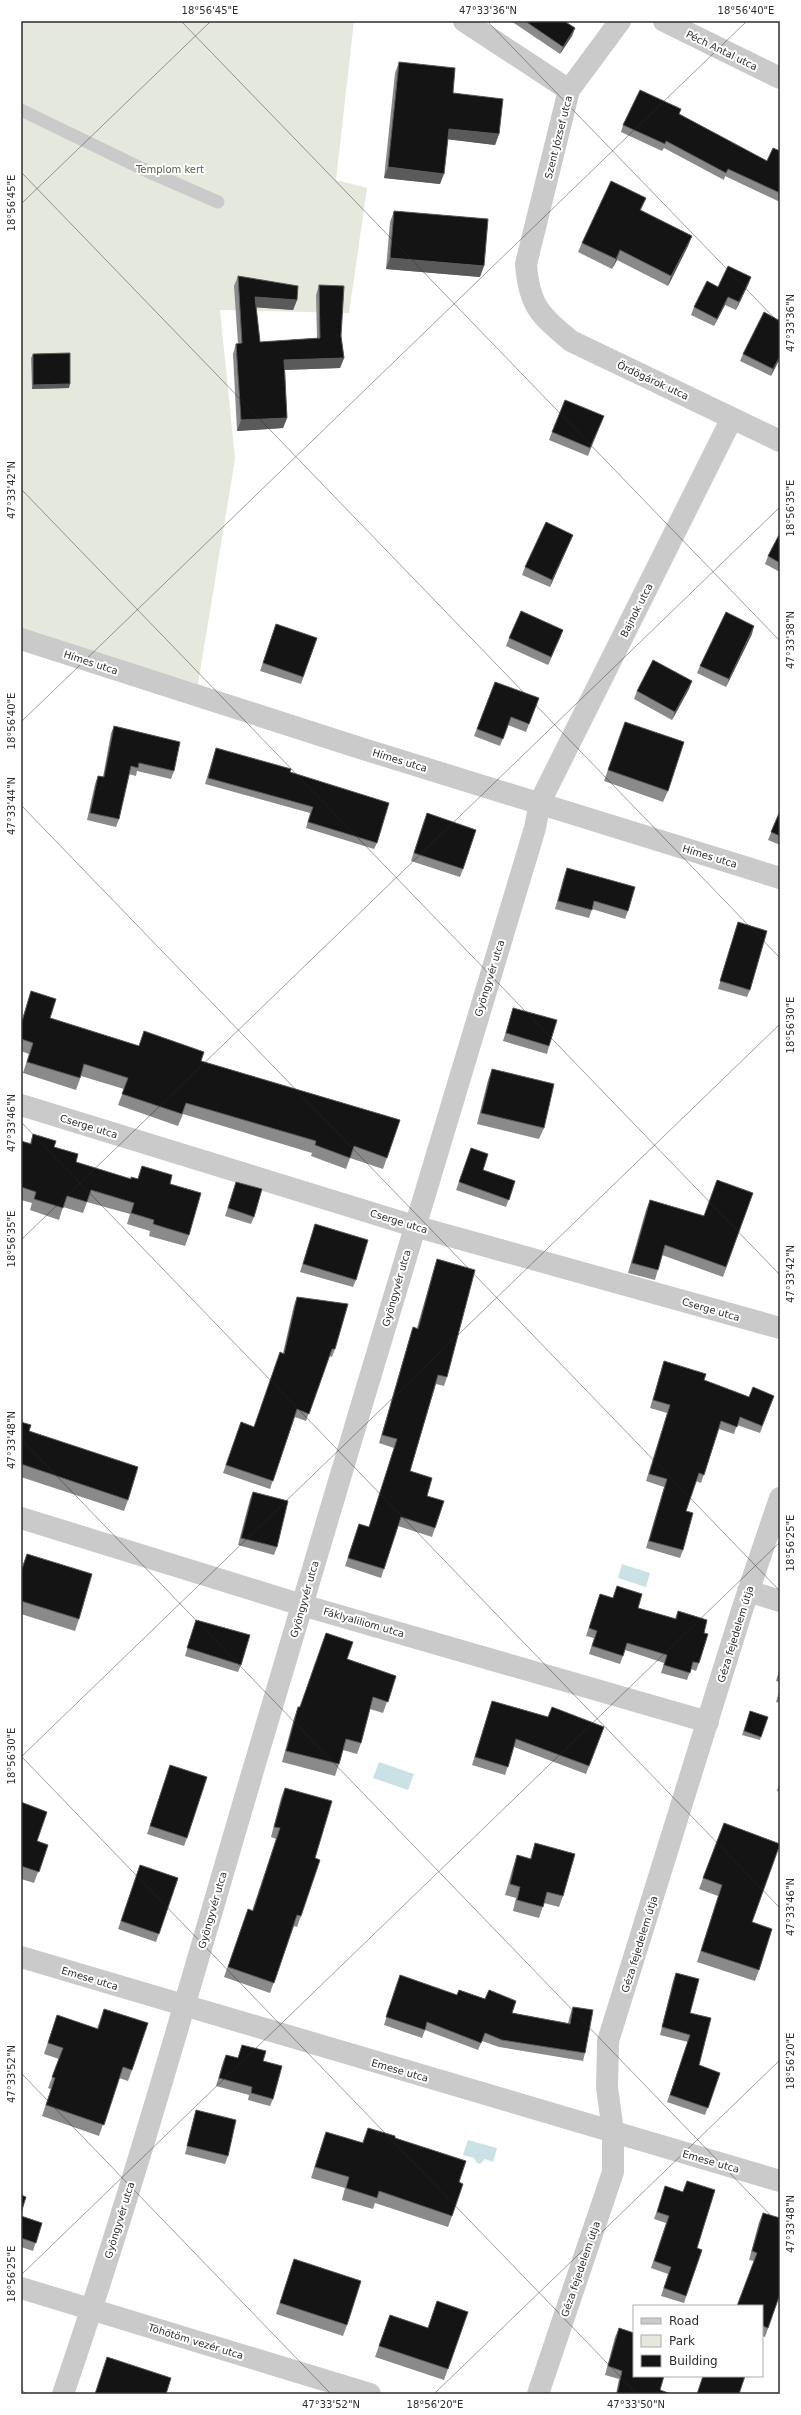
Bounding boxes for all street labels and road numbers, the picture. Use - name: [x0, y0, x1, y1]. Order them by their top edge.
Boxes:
- street label: Péch Antal utca: [684, 28, 759, 72]
- street label: Szent József utca: [543, 94, 574, 180]
- street label: Ördögárok utca: [615, 358, 691, 402]
- street label: Bajnok utca: [618, 581, 655, 639]
- street label: Hímes utca: [62, 649, 119, 676]
- street label: Hímes utca: [371, 747, 428, 774]
- street label: Hímes utca: [681, 843, 738, 870]
- street label: Gyöngyvér utca: [473, 938, 506, 1018]
- street label: Cserge utca: [59, 1112, 119, 1140]
- street label: Cserge utca: [369, 1207, 429, 1235]
- street label: Gyöngyvér utca: [380, 1248, 413, 1328]
- street label: Cserge utca: [681, 1296, 741, 1323]
- street label: Gyöngyvér utca: [288, 1559, 321, 1639]
- street label: Géza fejedelem útja: [716, 1584, 755, 1684]
- street label: Fáklyaliliom utca: [322, 1606, 406, 1639]
- street label: Gyöngyvér utca: [196, 1870, 229, 1950]
- street label: Géza fejedelem útja: [620, 1894, 659, 1994]
- street label: Emese utca: [60, 1965, 120, 1992]
- street label: Emese utca: [370, 2057, 430, 2084]
- street label: Emese utca: [681, 2148, 741, 2175]
- street label: Gyöngyvér utca: [103, 2180, 136, 2260]
- street label: Géza fejedelem útja: [559, 2220, 602, 2319]
- street label: Töhötöm vezér utca: [146, 2321, 245, 2361]

